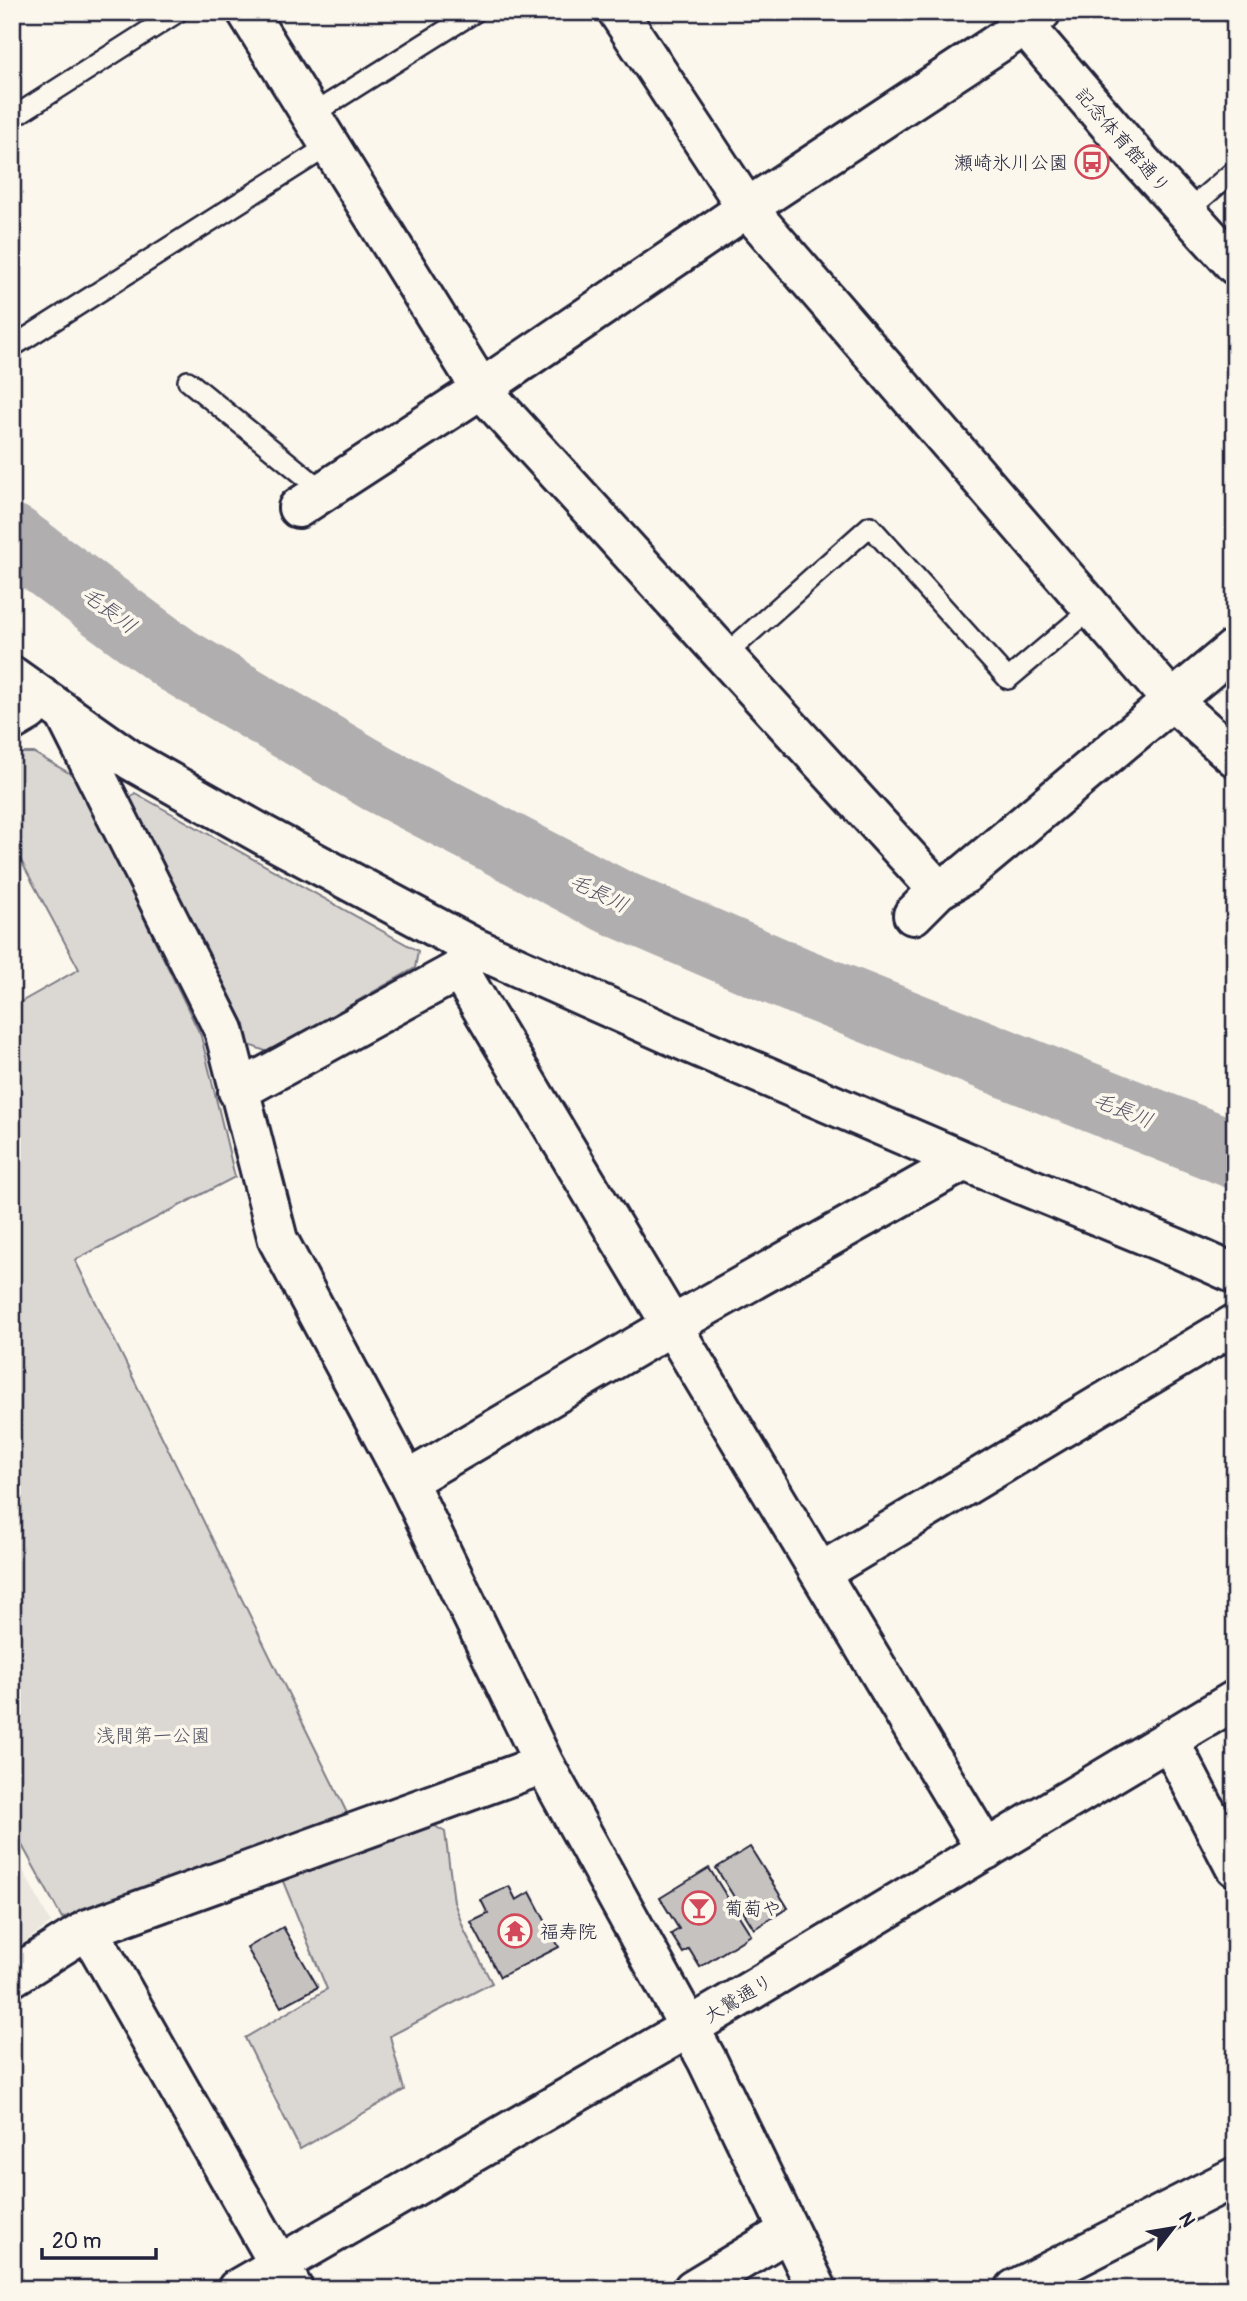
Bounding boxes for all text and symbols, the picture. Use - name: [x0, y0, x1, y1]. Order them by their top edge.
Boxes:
- street label: 記念体育館通り: [1070, 83, 1175, 199]
- bus stop icon: 瀬崎氷川公園: [1073, 143, 1111, 181]
- place label: 瀬崎氷川公園: [954, 151, 1068, 175]
- water label: 毛長川: [75, 581, 142, 640]
- water label: 毛長川: [565, 868, 633, 919]
- water label: 毛長川: [1089, 1086, 1157, 1135]
- park label: 浅間第一公園: [96, 1724, 210, 1748]
- bar icon: 葡萄や: [680, 1889, 718, 1927]
- place label: 葡萄や: [724, 1897, 781, 1921]
- temple icon: 福寿院: [496, 1912, 534, 1950]
- place label: 福寿院: [540, 1920, 597, 1944]
- street label: 大鷲通り: [700, 1969, 777, 2029]
- north arrow: [1138, 2192, 1208, 2262]
- text: N: [1173, 2208, 1200, 2232]
- scale bar: [42, 2217, 156, 2261]
- text: 20 m: [52, 2228, 101, 2255]

